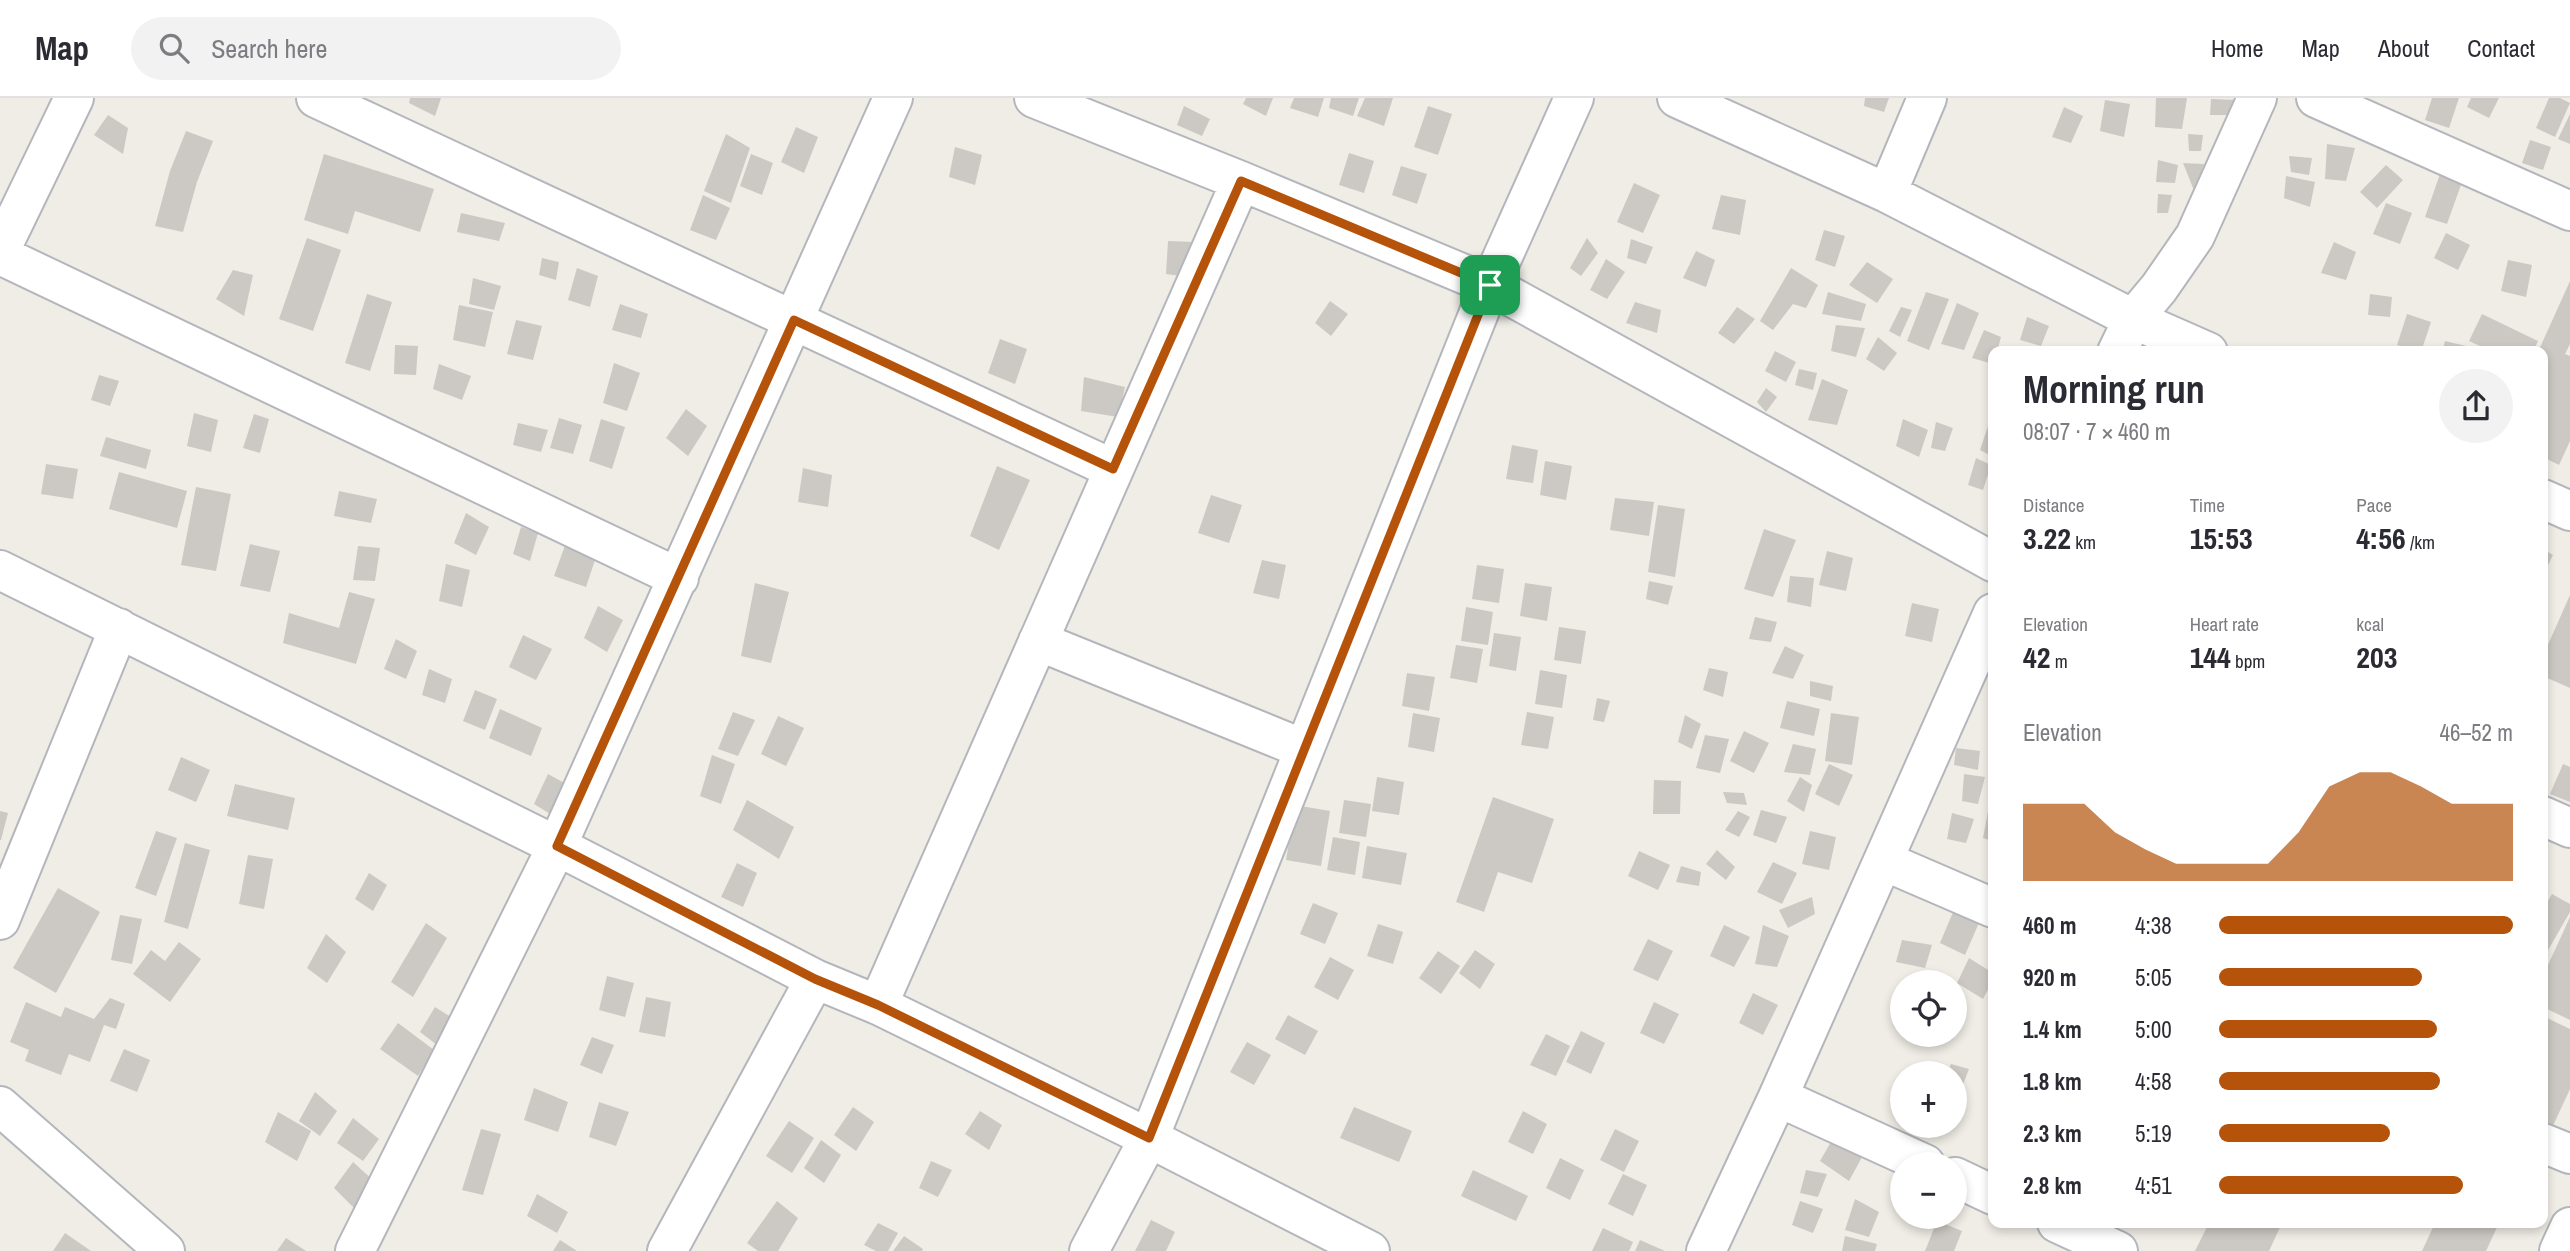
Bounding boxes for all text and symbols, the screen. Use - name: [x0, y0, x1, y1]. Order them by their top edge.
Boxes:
- search box: [131, 17, 621, 80]
- text: Map: [35, 26, 89, 70]
- icon: search: [155, 29, 193, 67]
- text: Search here: [211, 31, 327, 66]
- text: Home: [2211, 32, 2263, 64]
- text: Map: [2301, 32, 2340, 64]
- text: About: [2378, 32, 2429, 64]
- text: Contact: [2467, 32, 2535, 64]
- pin: [1460, 255, 1520, 315]
- icon: arrive: [1471, 266, 1509, 304]
- text: Morning run: [2023, 364, 2205, 415]
- button: share: [2439, 369, 2513, 443]
- text: 08:07 · 7 × 460 m: [2023, 416, 2170, 447]
- text: Distance: [2023, 492, 2084, 518]
- text: Time: [2190, 492, 2225, 518]
- text: Pace: [2356, 492, 2392, 518]
- text: 3.22: [2023, 518, 2071, 558]
- text: 15:53: [2190, 518, 2253, 558]
- text: 4:56: [2356, 518, 2406, 558]
- text: km: [2071, 529, 2096, 555]
- text: /km: [2406, 529, 2435, 555]
- text: Elevation: [2023, 611, 2088, 637]
- text: Heart rate: [2190, 611, 2259, 637]
- text: kcal: [2356, 611, 2384, 637]
- text: 42: [2023, 637, 2050, 677]
- text: 144: [2190, 637, 2231, 677]
- text: 203: [2356, 637, 2397, 677]
- text: m: [2050, 648, 2068, 674]
- text: bpm: [2231, 648, 2265, 674]
- text: Elevation: [2023, 717, 2102, 748]
- text: 46–52 m: [2440, 717, 2513, 748]
- text: 460 m: [2023, 910, 2076, 941]
- text: 4:38: [2135, 910, 2172, 941]
- text: 920 m: [2023, 962, 2076, 993]
- text: 5:05: [2135, 962, 2172, 993]
- map controls: [1890, 970, 1967, 1229]
- button: locate: [1890, 970, 1967, 1047]
- text: 1.4 km: [2023, 1014, 2082, 1045]
- text: 5:00: [2135, 1014, 2172, 1045]
- button: +: [1890, 1061, 1967, 1138]
- text: 1.8 km: [2023, 1066, 2082, 1097]
- text: 4:58: [2135, 1066, 2172, 1097]
- text: 2.3 km: [2023, 1118, 2082, 1149]
- text: 5:19: [2135, 1118, 2172, 1149]
- button: −: [1890, 1152, 1967, 1229]
- text: 2.8 km: [2023, 1170, 2082, 1201]
- text: 4:51: [2135, 1170, 2172, 1201]

